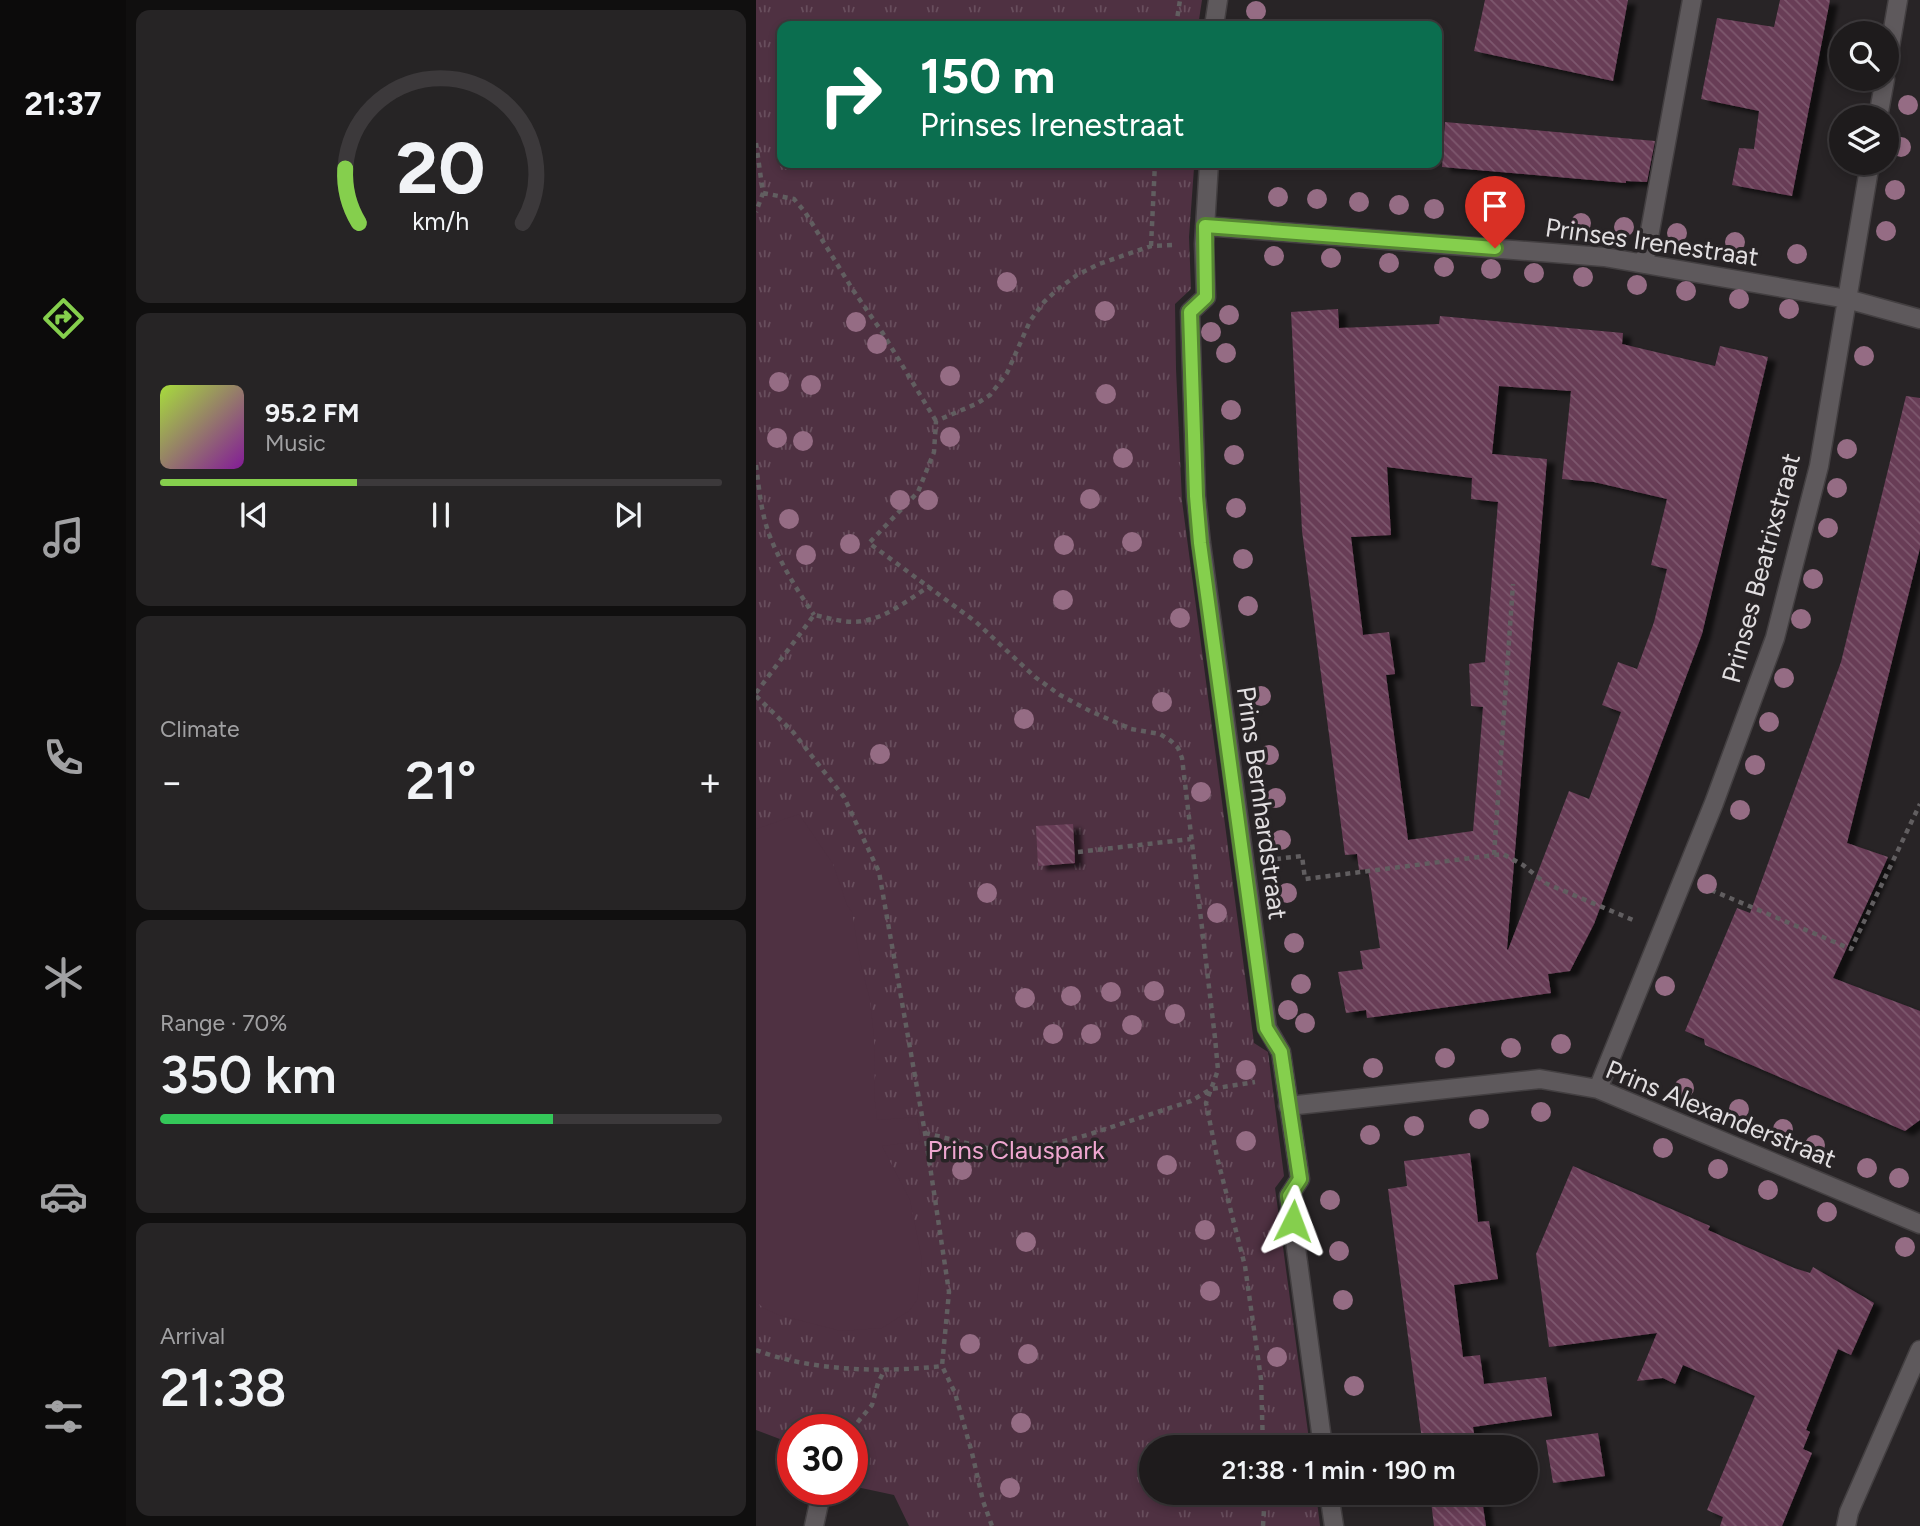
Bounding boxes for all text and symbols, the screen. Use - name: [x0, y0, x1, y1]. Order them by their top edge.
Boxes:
- map controls: [1829, 21, 1899, 175]
- button: search: [1829, 21, 1899, 91]
- text: 150 m: [920, 46, 1055, 105]
- icon: right: [805, 49, 896, 140]
- text: 21:37: [24, 85, 102, 123]
- button: layers: [1829, 105, 1899, 175]
- text: Prinses Irenestraat: [920, 106, 1185, 144]
- text: 20: [396, 124, 486, 211]
- pin: [1465, 176, 1525, 248]
- icon: arrive: [1476, 187, 1514, 225]
- text: km/h: [412, 205, 470, 235]
- street label: Prinses Irenestraat: [1543, 211, 1761, 273]
- icon: directions: [39, 294, 88, 343]
- text: 95.2 FM: [265, 397, 360, 429]
- text: Music: [265, 429, 326, 457]
- street label: Prinses Beatrixstraat: [1715, 449, 1807, 686]
- icon: previous: [235, 496, 273, 534]
- icon: pause: [422, 496, 460, 534]
- icon: next: [609, 496, 647, 534]
- icon: music: [39, 513, 88, 562]
- street label: Prins Bernhardstraat: [1230, 684, 1294, 922]
- text: Climate: [160, 715, 239, 743]
- icon: phone: [39, 733, 88, 782]
- text: 21°: [406, 750, 476, 812]
- text: −: [160, 759, 184, 805]
- text: +: [698, 759, 722, 805]
- icon: climate: [39, 953, 88, 1002]
- text: Range · 70%: [160, 1009, 287, 1037]
- text: 350 km: [160, 1044, 337, 1106]
- street label: Prins Alexanderstraat: [1601, 1053, 1841, 1175]
- park label: Prins Clauspark: [927, 1134, 1105, 1166]
- icon: car: [39, 1172, 88, 1221]
- position arrow: [1256, 1184, 1330, 1258]
- text: Arrival: [160, 1322, 225, 1350]
- text: 21:38: [160, 1357, 287, 1419]
- icon: filters: [39, 1392, 88, 1441]
- speed limit sign: 30: [777, 1414, 868, 1505]
- text: 21:38 · 1 min · 190 m: [1222, 1454, 1455, 1486]

